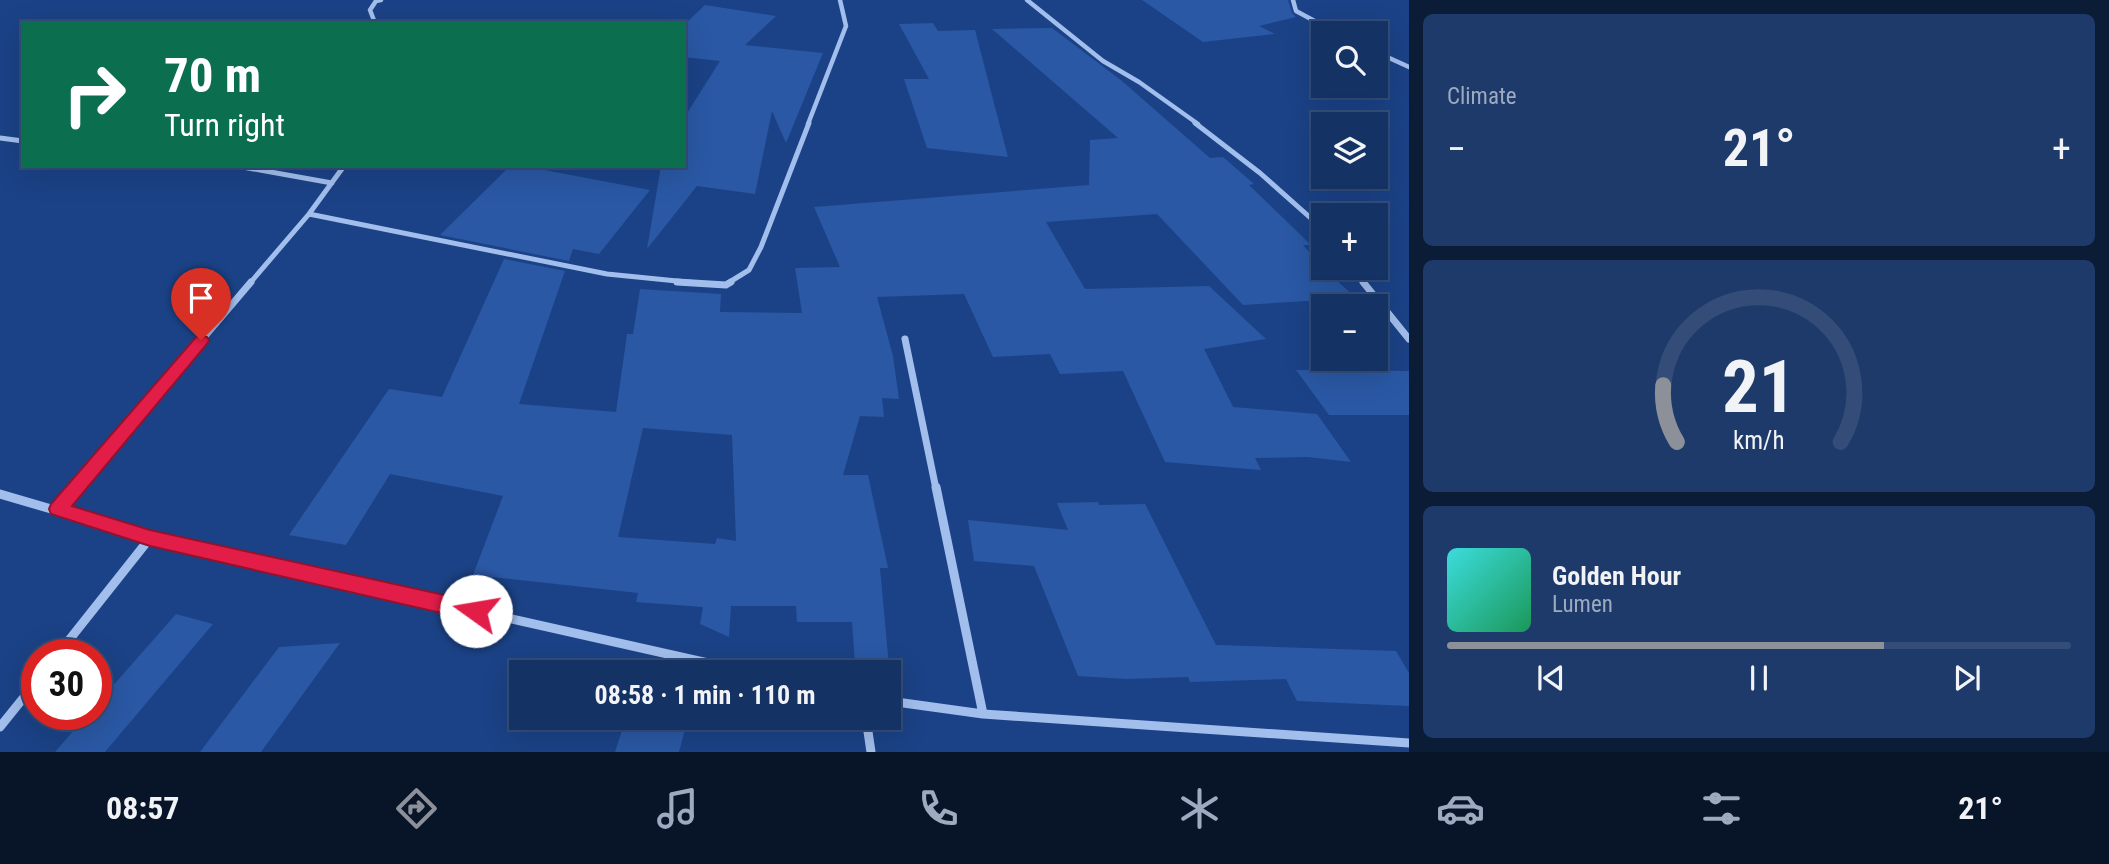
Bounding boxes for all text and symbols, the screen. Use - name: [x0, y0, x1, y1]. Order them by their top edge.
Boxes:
- map controls: [1311, 21, 1388, 371]
- button: search: [1311, 21, 1388, 98]
- text: 70 m: [164, 47, 261, 104]
- icon: right: [49, 49, 140, 140]
- text: Climate: [1447, 83, 1517, 110]
- text: Turn right: [164, 106, 285, 144]
- button: layers: [1311, 112, 1388, 189]
- text: 21°: [1723, 118, 1795, 179]
- text: −: [1447, 127, 1466, 171]
- text: +: [2052, 127, 2071, 171]
- button: +: [1311, 203, 1388, 280]
- pin: [171, 268, 231, 340]
- icon: arrive: [182, 279, 220, 317]
- button: −: [1311, 294, 1388, 371]
- text: 21: [1722, 344, 1796, 430]
- text: km/h: [1733, 426, 1785, 455]
- text: Golden Hour: [1552, 561, 1681, 591]
- position arrow: [439, 574, 513, 648]
- text: Lumen: [1552, 591, 1613, 618]
- speed limit sign: 30: [21, 639, 112, 730]
- icon: previous: [1532, 659, 1570, 697]
- icon: pause: [1740, 659, 1778, 697]
- icon: next: [1948, 659, 1986, 697]
- text: 08:58 · 1 min · 110 m: [595, 680, 815, 710]
- icon: directions: [392, 784, 441, 833]
- icon: music: [653, 784, 702, 833]
- icon: phone: [914, 784, 963, 833]
- icon: climate: [1175, 784, 1224, 833]
- icon: car: [1436, 784, 1485, 833]
- icon: filters: [1697, 784, 1746, 833]
- text: 08:57: [106, 789, 179, 827]
- text: 21°: [1958, 789, 2003, 827]

